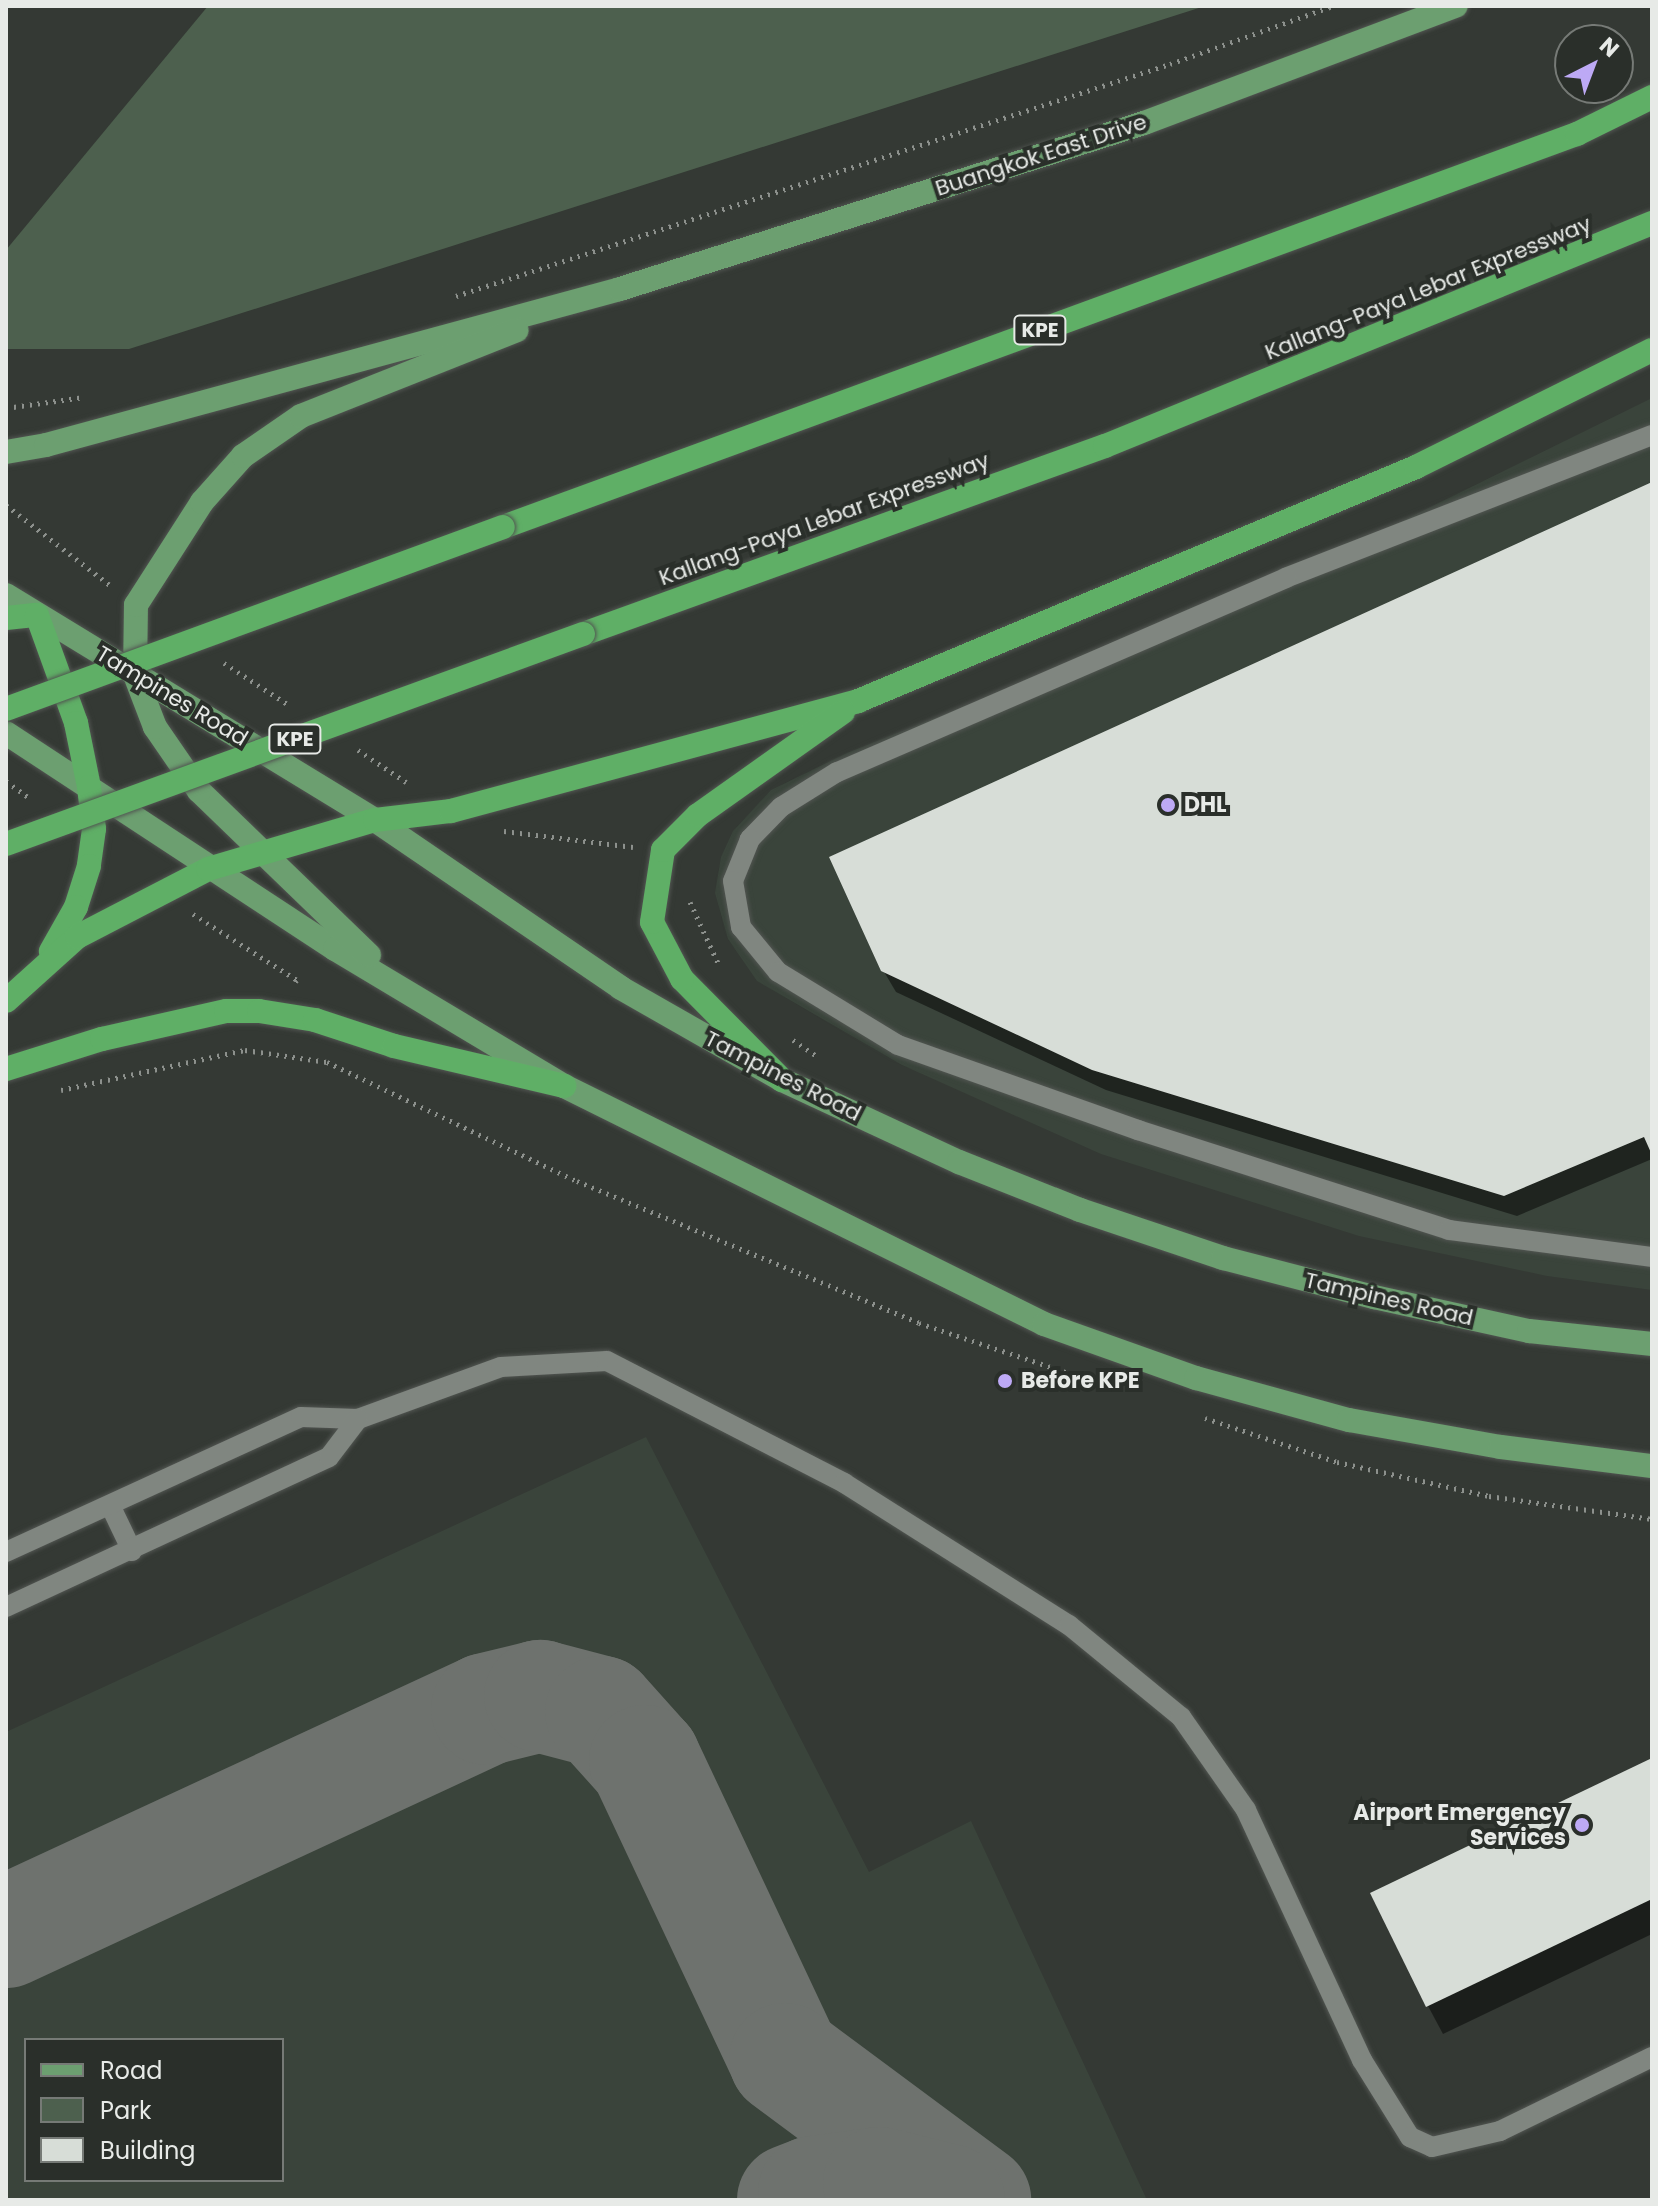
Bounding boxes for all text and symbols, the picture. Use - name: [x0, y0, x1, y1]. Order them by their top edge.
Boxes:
- north arrow: [1554, 24, 1634, 104]
- text: N: [1593, 30, 1626, 64]
- street label: Buangkok East Drive: [932, 108, 1150, 202]
- street label: Kallang-Paya Lebar Expressway: [1261, 210, 1595, 366]
- road number: KPE: [1012, 314, 1068, 346]
- street label: Kallang-Paya Lebar Expressway: [655, 447, 993, 591]
- street label: Tampines Road: [91, 640, 253, 752]
- road number: KPE: [267, 723, 323, 755]
- place label: DHL: [1184, 792, 1227, 818]
- marker: DHL: [1159, 796, 1177, 814]
- street label: Tampines Road: [700, 1025, 866, 1127]
- street label: Tampines Road: [1302, 1267, 1476, 1331]
- place label: Before KPE: [1021, 1368, 1140, 1394]
- marker: Before KPE: [996, 1372, 1014, 1390]
- place label: Airport Emergency Services: [1353, 1799, 1566, 1850]
- marker: Airport Emergency Services: [1573, 1816, 1591, 1834]
- legend: [24, 2038, 284, 2182]
- text: Road: [100, 2054, 162, 2087]
- text: Park: [100, 2094, 151, 2127]
- text: Building: [100, 2134, 196, 2167]

